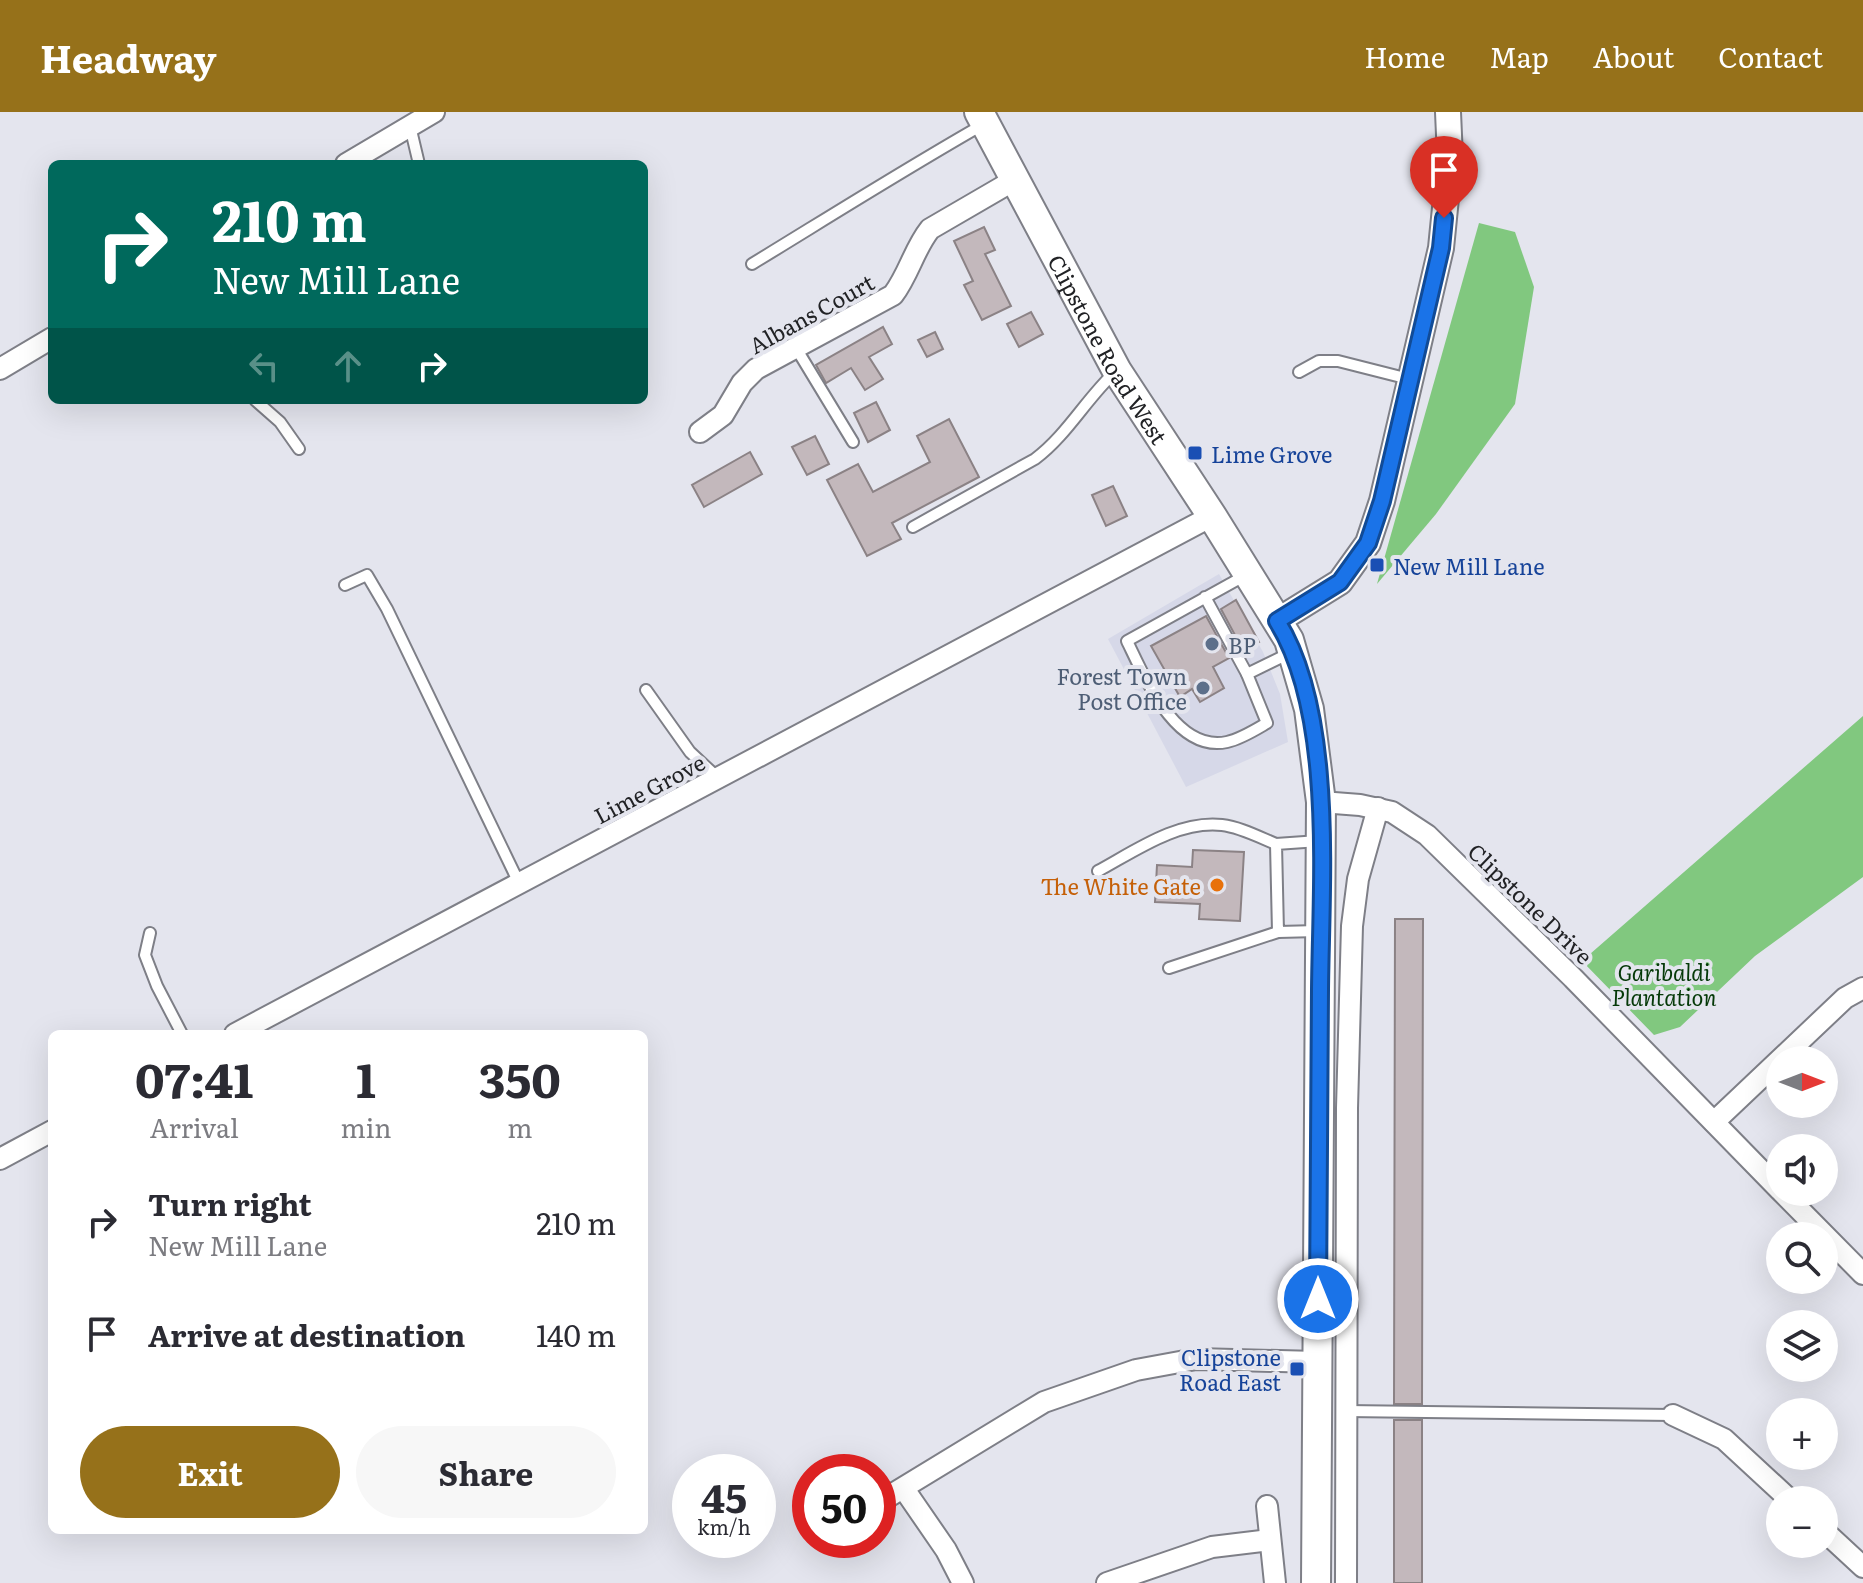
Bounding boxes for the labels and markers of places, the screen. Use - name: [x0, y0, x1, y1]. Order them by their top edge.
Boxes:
- pin: [1410, 136, 1478, 218]
- place label: Lime Grove: [1211, 437, 1333, 470]
- marker: Lime Grove: [1186, 444, 1204, 462]
- place label: New Mill Lane: [1393, 549, 1545, 582]
- marker: New Mill Lane: [1368, 556, 1386, 574]
- place label: BP: [1228, 628, 1256, 661]
- marker: BP: [1203, 635, 1221, 653]
- place label: Forest Town Post Office: [1057, 659, 1187, 717]
- marker: Forest Town Post Office: [1194, 679, 1212, 697]
- place label: The White Gate: [1040, 869, 1201, 902]
- marker: The White Gate: [1208, 876, 1226, 894]
- place label: Clipstone Road East: [1179, 1340, 1281, 1398]
- marker: Clipstone Road East: [1288, 1360, 1306, 1378]

